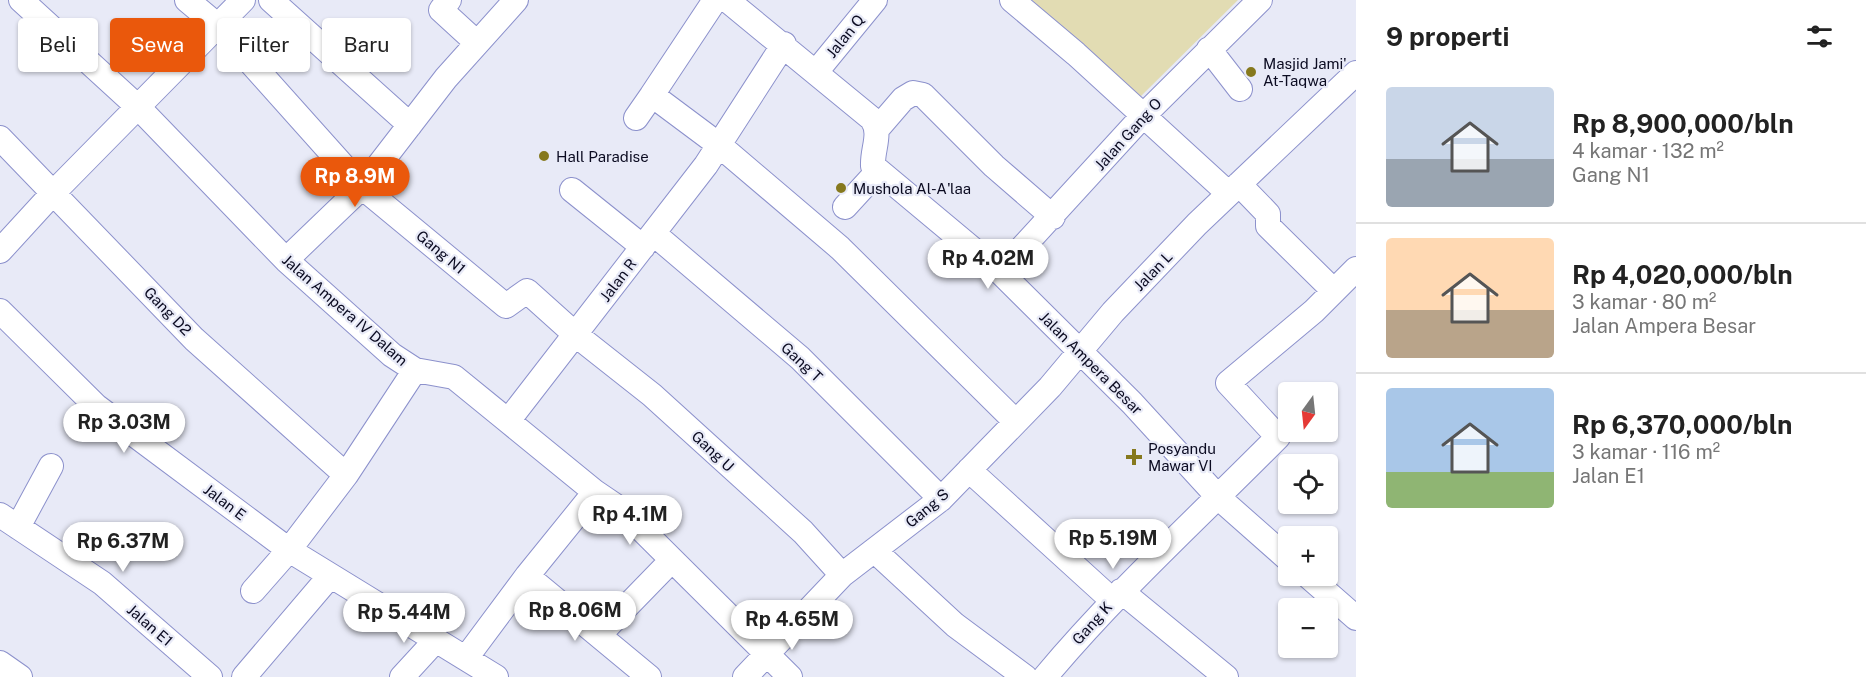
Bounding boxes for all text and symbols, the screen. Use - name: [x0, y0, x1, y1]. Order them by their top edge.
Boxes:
- street label: Jalan Q: [823, 11, 867, 61]
- chip: Beli: [18, 18, 98, 72]
- chip: Sewa: [110, 18, 205, 72]
- chip: Filter: [217, 18, 310, 72]
- chip: Baru: [322, 18, 411, 72]
- icon: filters: [1803, 20, 1836, 53]
- text: 9 properti: [1386, 21, 1510, 52]
- place label: Masjid Jami' At-Taqwa: [1263, 55, 1347, 89]
- marker: Masjid Jami' At-Taqwa: [1244, 65, 1258, 79]
- street label: Jalan Gang O: [1091, 94, 1165, 174]
- text: Rp 8,900,000/bln: [1572, 108, 1794, 139]
- icon: home: [1434, 111, 1506, 183]
- text: 4 kamar · 132 m²: [1572, 139, 1724, 163]
- place label: Hall Paradise: [556, 148, 649, 165]
- marker: Hall Paradise: [537, 149, 551, 163]
- pin: Rp 8.9M: [300, 157, 410, 208]
- text: Gang N1: [1572, 163, 1650, 187]
- text: Rp 8.9M: [315, 164, 395, 188]
- place label: Mushola Al-A'laa: [853, 180, 971, 197]
- marker: Mushola Al-A'laa: [834, 181, 848, 195]
- street label: Gang N1: [413, 227, 469, 277]
- pin: Rp 4.02M: [926, 239, 1050, 290]
- text: Rp 4.02M: [942, 246, 1034, 270]
- street label: Jalan L: [1130, 248, 1176, 294]
- street label: Jalan Ampera IV Dalam: [279, 251, 411, 369]
- street label: Jalan R: [596, 255, 640, 305]
- text: Rp 4,020,000/bln: [1572, 259, 1793, 290]
- icon: home: [1434, 262, 1506, 334]
- street label: Gang D2: [141, 283, 195, 339]
- text: 3 kamar · 80 m²: [1572, 290, 1716, 314]
- street label: Jalan Ampera Besar: [1036, 308, 1146, 418]
- text: Jalan Ampera Besar: [1572, 314, 1756, 338]
- street label: Gang T: [778, 339, 826, 385]
- north arrow: [1278, 382, 1338, 442]
- map controls: [1278, 382, 1338, 658]
- pin: Rp 3.03M: [62, 403, 186, 454]
- text: Rp 6,370,000/bln: [1572, 409, 1792, 440]
- text: Rp 3.03M: [77, 410, 171, 434]
- icon: home: [1434, 412, 1506, 484]
- street label: Gang U: [688, 427, 738, 475]
- place label: Posyandu Mawar VI: [1148, 440, 1216, 474]
- text: 3 kamar · 116 m²: [1572, 440, 1720, 464]
- marker: Posyandu Mawar VI: [1125, 448, 1143, 466]
- button: locate: [1278, 454, 1338, 514]
- text: Jalan E1: [1572, 464, 1645, 488]
- street label: Jalan E: [201, 481, 249, 523]
- street label: Gang S: [902, 485, 952, 531]
- pin: Rp 4.1M: [575, 495, 685, 546]
- text: Rp 4.1M: [592, 502, 668, 526]
- pin: Rp 5.19M: [1051, 519, 1175, 570]
- pin: Rp 6.37M: [61, 522, 185, 573]
- text: Rp 5.19M: [1068, 526, 1158, 550]
- button: +: [1278, 526, 1338, 586]
- text: Rp 6.37M: [77, 529, 169, 553]
- pin: Rp 8.06M: [513, 591, 637, 642]
- pin: Rp 5.44M: [342, 593, 466, 644]
- text: Rp 8.06M: [528, 598, 622, 622]
- street label: Gang K: [1069, 598, 1115, 648]
- button: −: [1278, 598, 1338, 658]
- text: Rp 5.44M: [357, 600, 451, 624]
- pin: Rp 4.65M: [730, 600, 854, 651]
- street label: Jalan E1: [124, 601, 176, 649]
- text: Rp 4.65M: [745, 607, 839, 631]

